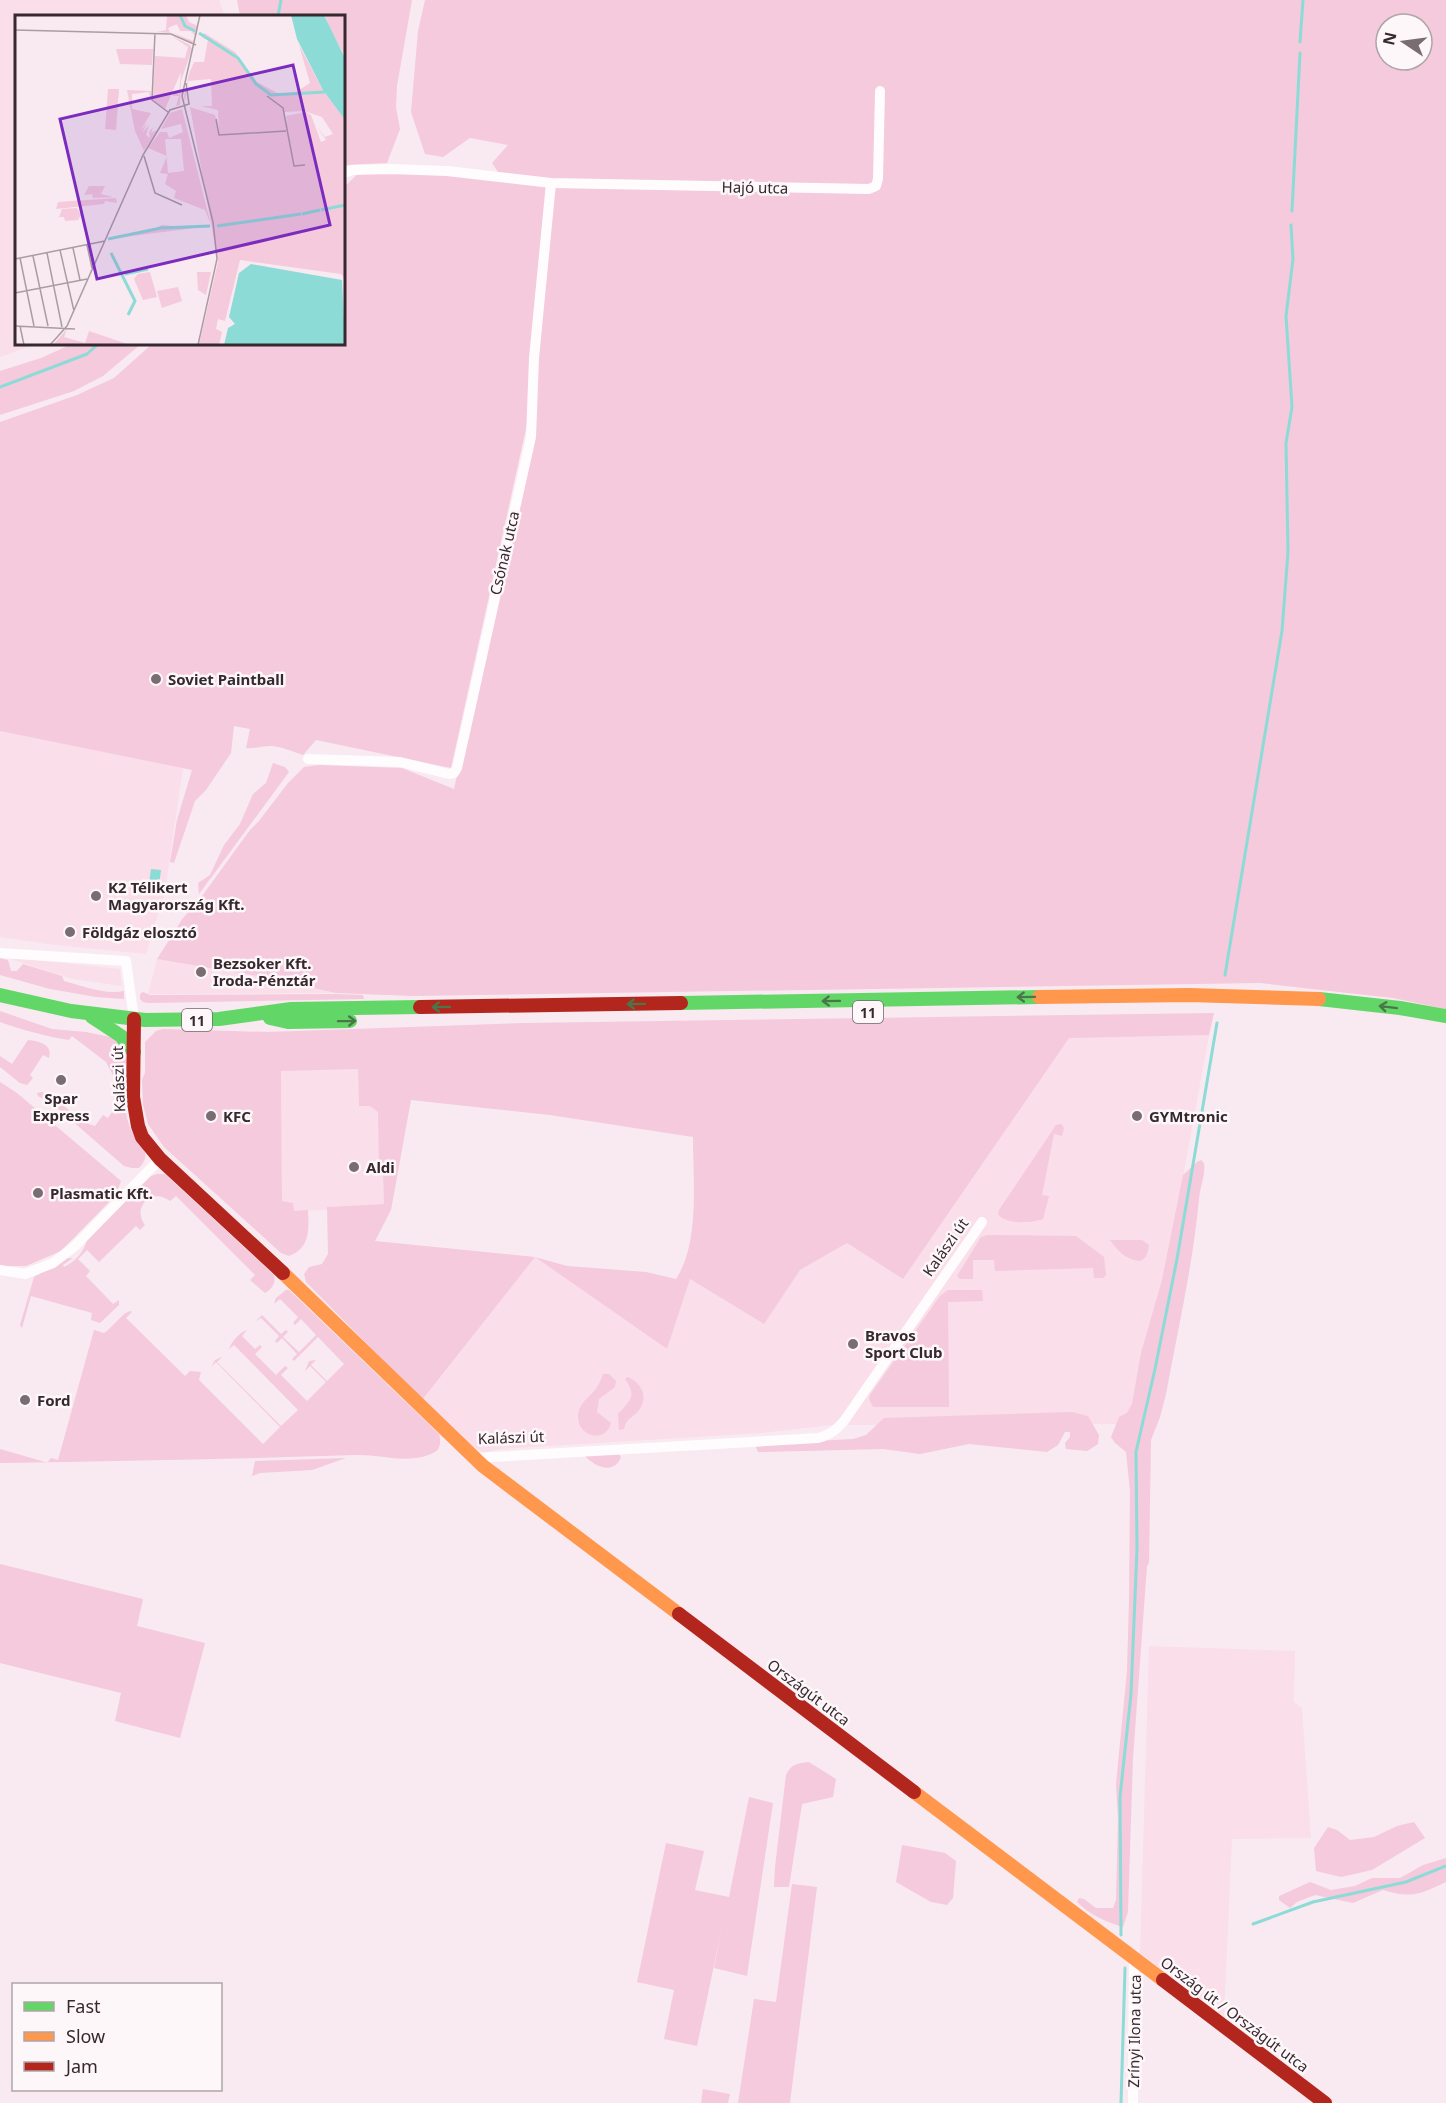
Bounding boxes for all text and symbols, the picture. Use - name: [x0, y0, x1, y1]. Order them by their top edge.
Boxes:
- north arrow: [1374, 12, 1434, 72]
- inset map: [15, 15, 345, 345]
- text: N: [1377, 30, 1402, 47]
- street label: Hajó utca: [721, 176, 789, 198]
- street label: Csónak utca: [485, 509, 523, 597]
- place label: Soviet Paintball: [168, 669, 284, 689]
- marker: Soviet Paintball: [149, 672, 163, 686]
- place label: K2 Télikert Magyarország Kft.: [108, 877, 244, 914]
- marker: K2 Télikert Magyarország Kft.: [89, 889, 103, 903]
- place label: Földgáz elosztó: [82, 922, 197, 942]
- marker: Földgáz elosztó: [63, 925, 77, 939]
- place label: Bezsoker Kft. Iroda-Pénztár: [213, 953, 316, 990]
- marker: Bezsoker Kft. Iroda-Pénztár: [194, 965, 208, 979]
- one-way arrow: [1016, 992, 1036, 1003]
- one-way arrow: [821, 995, 841, 1006]
- one-way arrow: [626, 998, 646, 1010]
- one-way arrow: [431, 1001, 451, 1013]
- road number: 11: [853, 1001, 883, 1023]
- one-way arrow: [1379, 1001, 1399, 1012]
- road number: 11: [182, 1009, 212, 1031]
- one-way arrow: [336, 1015, 356, 1027]
- street label: Kalászi út: [107, 1045, 129, 1113]
- marker: Spar Express: [54, 1073, 68, 1087]
- place label: Spar Express: [33, 1088, 89, 1125]
- place label: KFC: [223, 1106, 251, 1126]
- place label: GYMtronic: [1149, 1106, 1228, 1126]
- marker: KFC: [204, 1109, 218, 1123]
- marker: GYMtronic: [1130, 1109, 1144, 1123]
- place label: Aldi: [366, 1157, 395, 1177]
- marker: Aldi: [347, 1160, 361, 1174]
- place label: Plasmatic Kft.: [50, 1183, 153, 1203]
- marker: Plasmatic Kft.: [31, 1186, 45, 1200]
- street label: Kalászi út: [918, 1213, 973, 1280]
- place label: Bravos Sport Club: [865, 1325, 943, 1362]
- marker: Bravos Sport Club: [846, 1337, 860, 1351]
- place label: Ford: [37, 1390, 71, 1410]
- marker: Ford: [18, 1393, 32, 1407]
- street label: Kalászi út: [477, 1426, 545, 1448]
- street label: Országút utca: [764, 1654, 854, 1730]
- street label: Ország út / Országút utca: [1157, 1952, 1313, 2076]
- street label: Zrínyi Ilona utca: [1123, 1974, 1145, 2088]
- legend: [12, 1983, 222, 2091]
- text: Fast: [66, 1994, 101, 2018]
- text: Slow: [66, 2024, 105, 2048]
- text: Jam: [64, 2054, 98, 2078]

